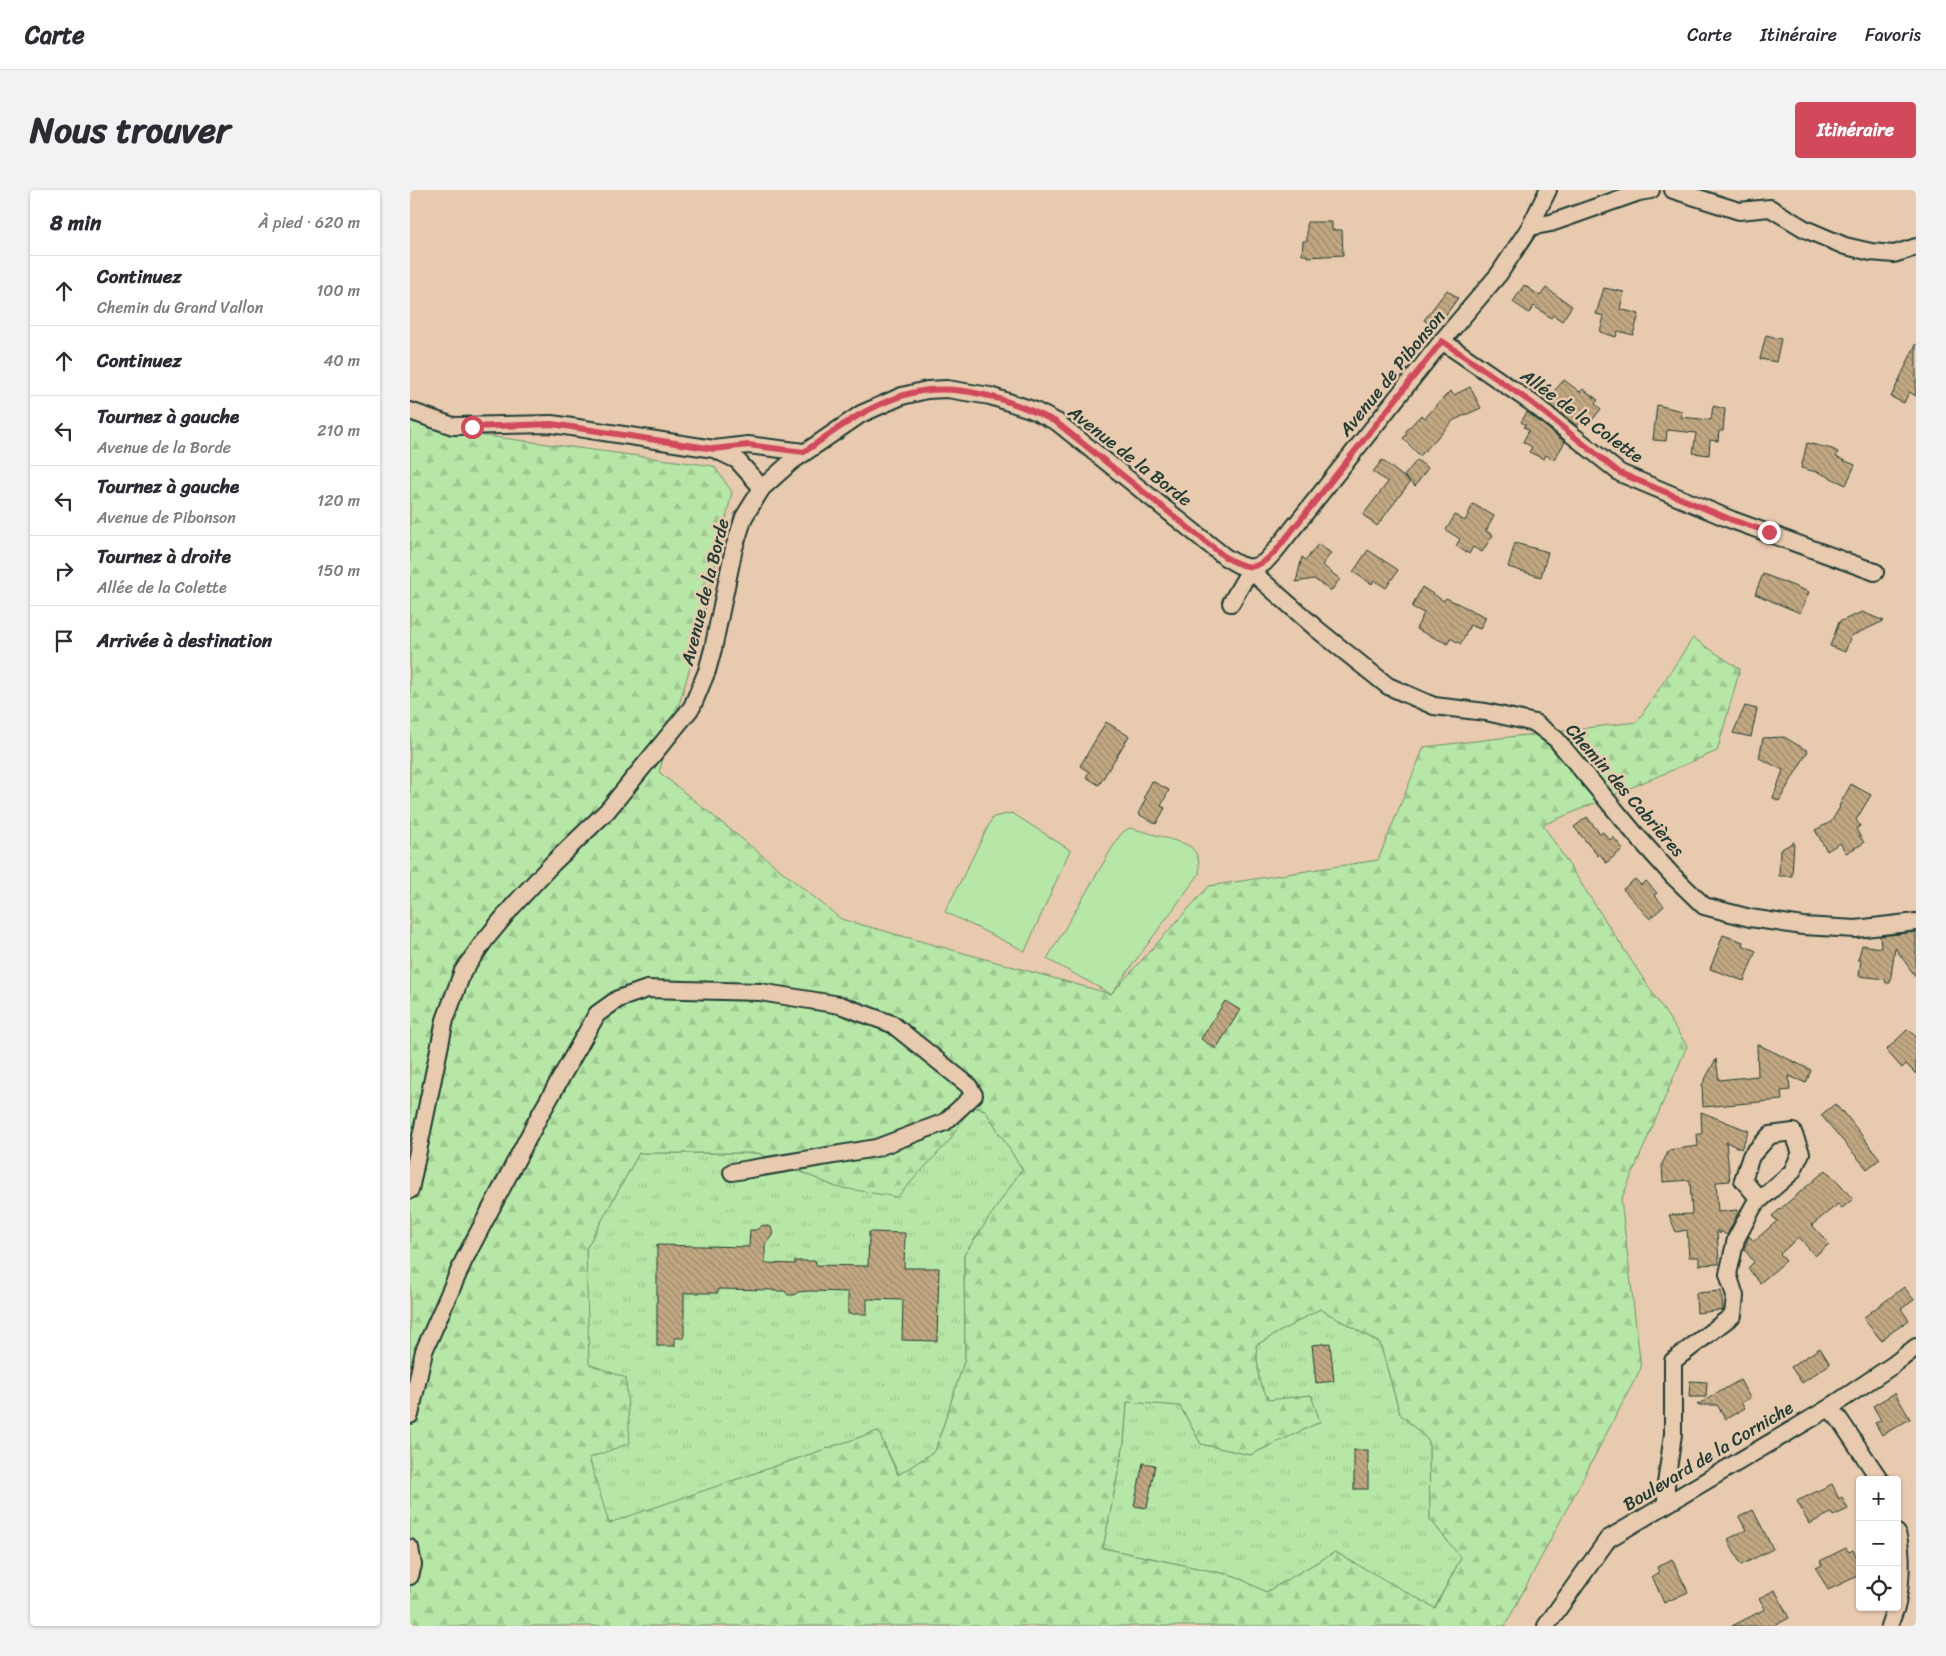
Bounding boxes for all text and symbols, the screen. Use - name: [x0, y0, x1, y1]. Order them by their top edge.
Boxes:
- text: Carte: [25, 14, 85, 56]
- text: Carte: [1687, 19, 1732, 51]
- text: Itinéraire: [1760, 19, 1837, 51]
- text: Favoris: [1865, 19, 1921, 51]
- text: Nous trouver: [30, 99, 230, 161]
- button: Itinéraire: [1795, 102, 1916, 158]
- text: 8 min: [50, 204, 101, 242]
- text: À pied · 620 m: [258, 208, 360, 237]
- text: Continuez: [97, 260, 182, 293]
- text: 100 m: [316, 276, 360, 305]
- icon: ahead: [50, 277, 78, 305]
- text: Chemin du Grand Vallon: [97, 293, 263, 322]
- street label: Avenue de Pibonson: [1330, 302, 1454, 445]
- text: Continuez: [97, 344, 182, 377]
- text: 40 m: [323, 346, 360, 375]
- icon: ahead: [50, 347, 78, 375]
- street label: Allée de la Colette: [1513, 360, 1651, 472]
- street label: Avenue de la Borde: [1060, 396, 1199, 515]
- text: Tournez à gauche: [97, 400, 239, 433]
- text: 210 m: [317, 416, 360, 445]
- route start: [461, 416, 484, 439]
- icon: left: [50, 417, 78, 445]
- text: Avenue de la Borde: [97, 433, 231, 462]
- text: Tournez à gauche: [97, 470, 239, 503]
- text: 120 m: [317, 486, 360, 515]
- icon: left: [50, 487, 78, 515]
- text: Avenue de Pibonson: [97, 503, 236, 532]
- street label: Avenue de la Borde: [671, 515, 739, 670]
- route end: [1758, 521, 1781, 544]
- text: Tournez à droite: [97, 540, 231, 573]
- text: 150 m: [317, 556, 360, 585]
- icon: right: [50, 557, 78, 585]
- text: Allée de la Colette: [97, 573, 227, 602]
- text: Arrivée à destination: [97, 624, 272, 657]
- icon: arrive: [50, 627, 78, 655]
- street label: Chemin des Cabrières: [1557, 716, 1693, 865]
- street label: Boulevard de la Corniche: [1616, 1392, 1800, 1520]
- map controls: [1856, 1476, 1901, 1611]
- button: +: [1856, 1476, 1901, 1521]
- button: −: [1856, 1521, 1901, 1566]
- button: locate: [1856, 1566, 1901, 1611]

